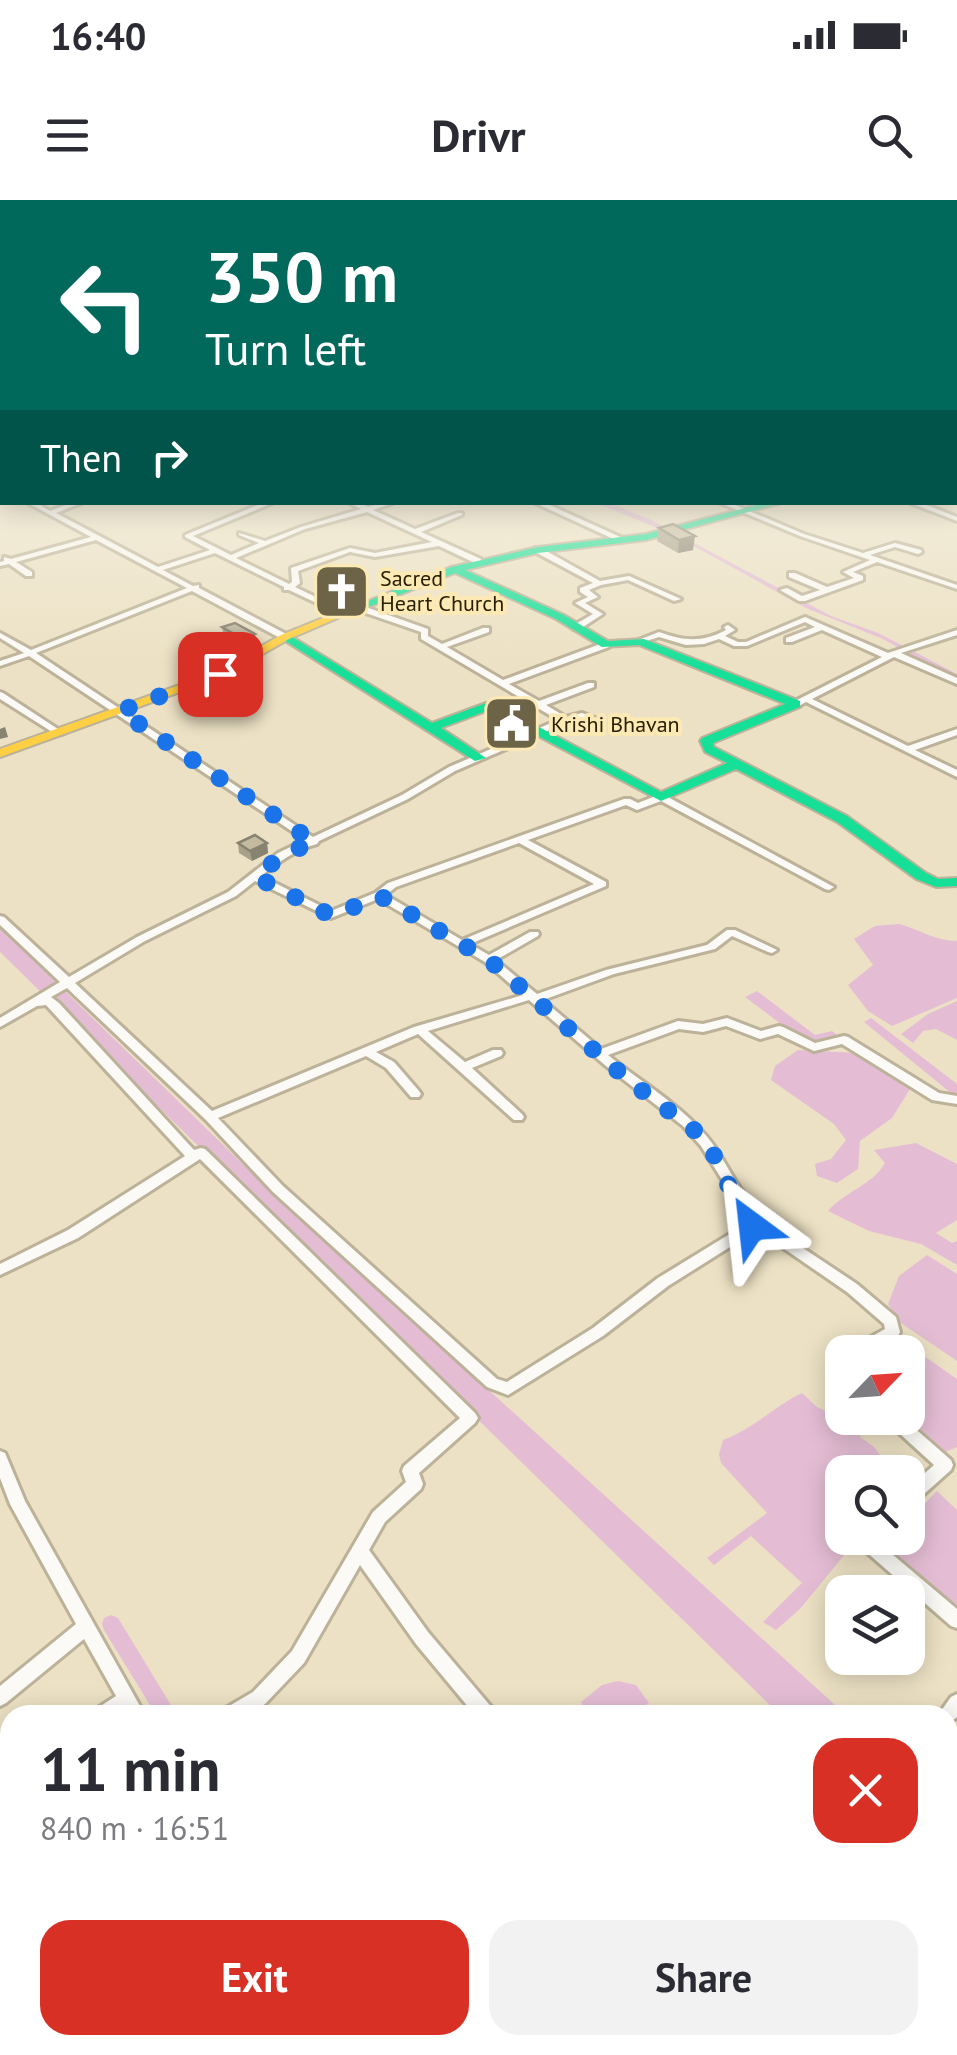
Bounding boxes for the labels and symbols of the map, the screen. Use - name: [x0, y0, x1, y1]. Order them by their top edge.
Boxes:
- church icon: Sacred Heart Church: [311, 561, 371, 621]
- place label: Sacred Heart Church: [380, 564, 504, 617]
- pin: [178, 632, 263, 717]
- public building icon: Krishi Bhavan: [482, 694, 542, 754]
- place label: Krishi Bhavan: [551, 710, 680, 738]
- position arrow: [700, 1174, 804, 1278]
- north arrow: [825, 1335, 925, 1435]

